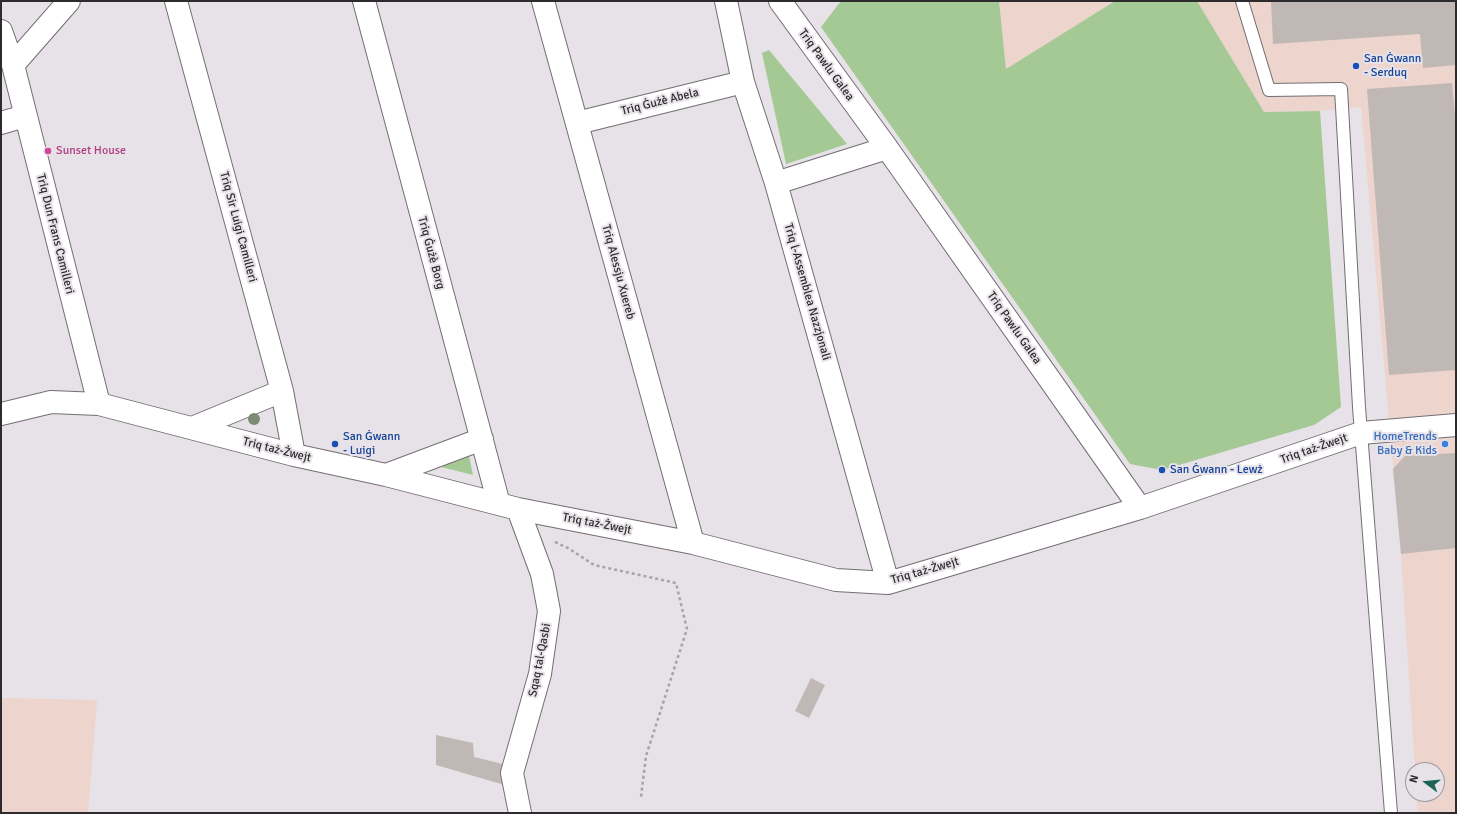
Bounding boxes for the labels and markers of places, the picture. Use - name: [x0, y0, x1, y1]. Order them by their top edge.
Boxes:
- place label: San Ġwann - Serduq: [1364, 52, 1421, 80]
- marker: San Ġwann - Serduq: [1351, 61, 1361, 71]
- place label: Sunset House: [56, 144, 126, 158]
- marker: Sunset House: [43, 146, 53, 156]
- place label: San Ġwann - Luigi: [343, 430, 400, 458]
- place label: HomeTrends Baby & Kids: [1373, 430, 1437, 458]
- marker: San Ġwann - Luigi: [330, 439, 340, 449]
- marker: HomeTrends Baby & Kids: [1440, 439, 1450, 449]
- place label: San Ġwann - Lewż: [1170, 463, 1263, 477]
- marker: San Ġwann - Lewż: [1157, 465, 1167, 475]

